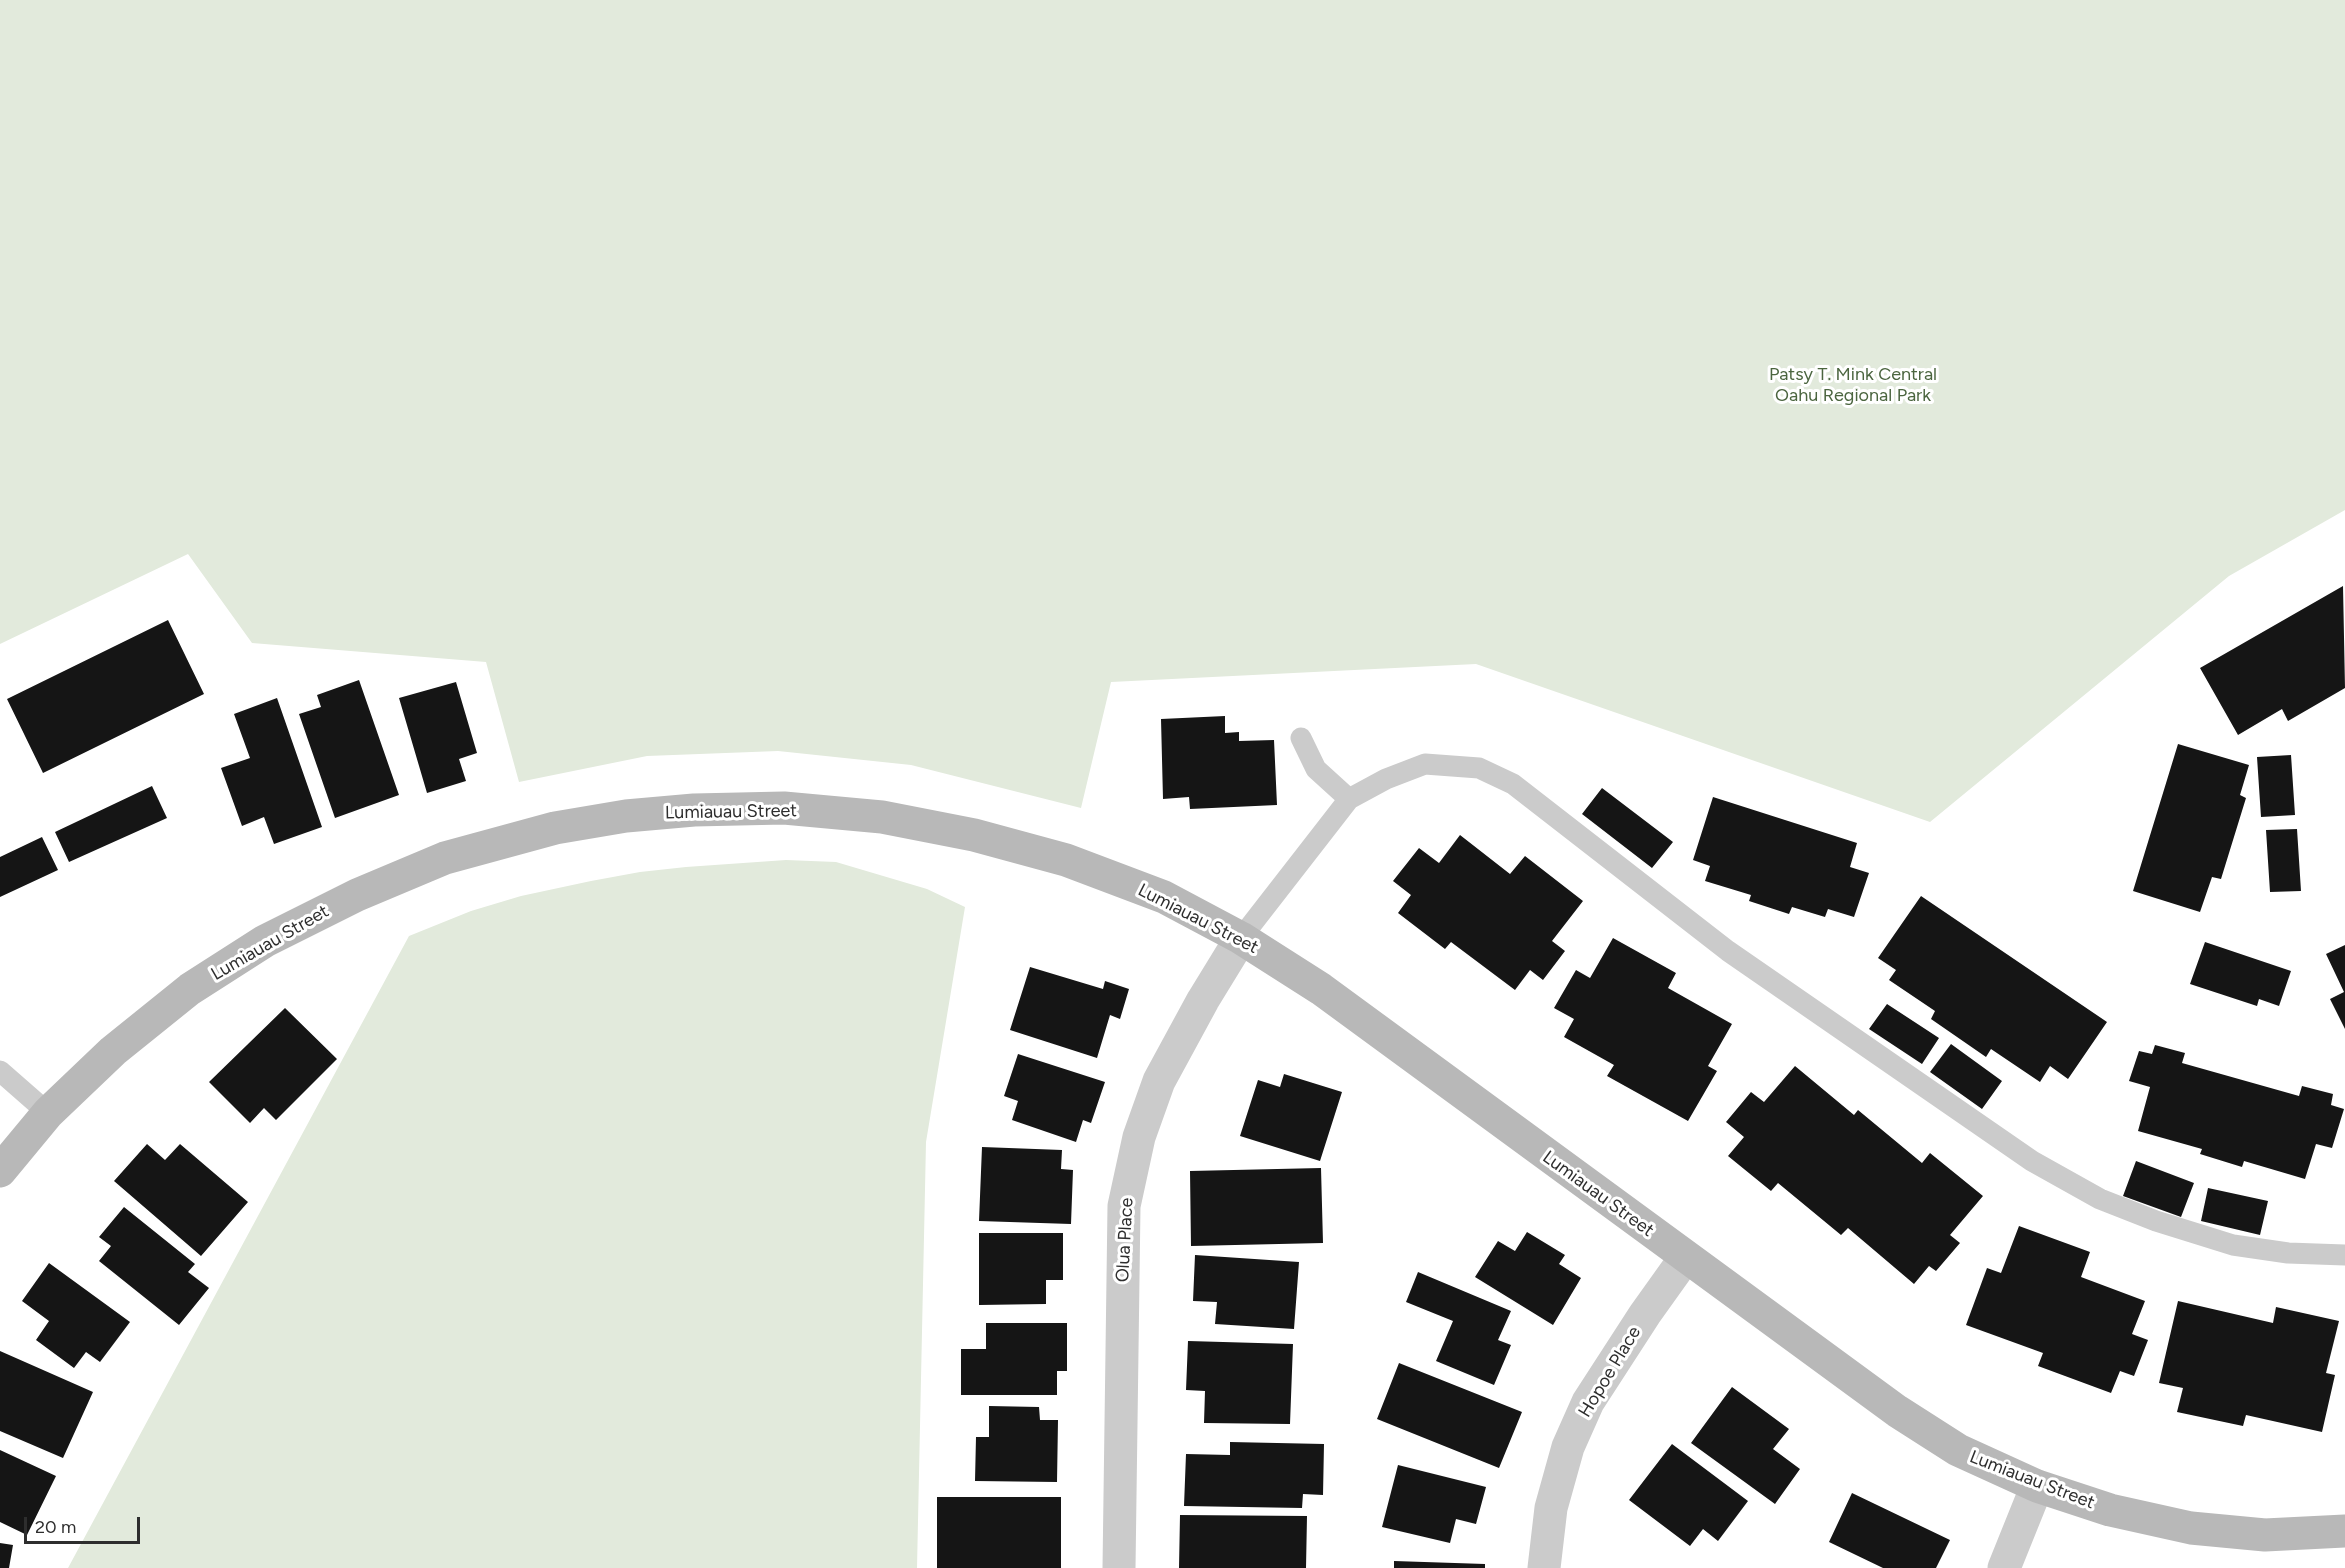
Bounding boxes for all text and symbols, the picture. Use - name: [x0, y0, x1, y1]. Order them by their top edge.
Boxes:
- park label: Patsy T. Mink Central Oahu Regional Park: [1769, 364, 1937, 406]
- street label: Lumiauau Street: [665, 800, 797, 824]
- street label: Lumiauau Street: [1134, 879, 1262, 959]
- street label: Lumiauau Street: [207, 901, 333, 985]
- street label: Lumiauau Street: [1538, 1146, 1658, 1242]
- street label: Olua Place: [1112, 1197, 1138, 1283]
- street label: Hopoe Place: [1574, 1323, 1646, 1421]
- street label: Lumiauau Street: [1966, 1446, 2098, 1514]
- scale bar: [27, 1505, 142, 1543]
- text: 20 m: [35, 1516, 76, 1538]

